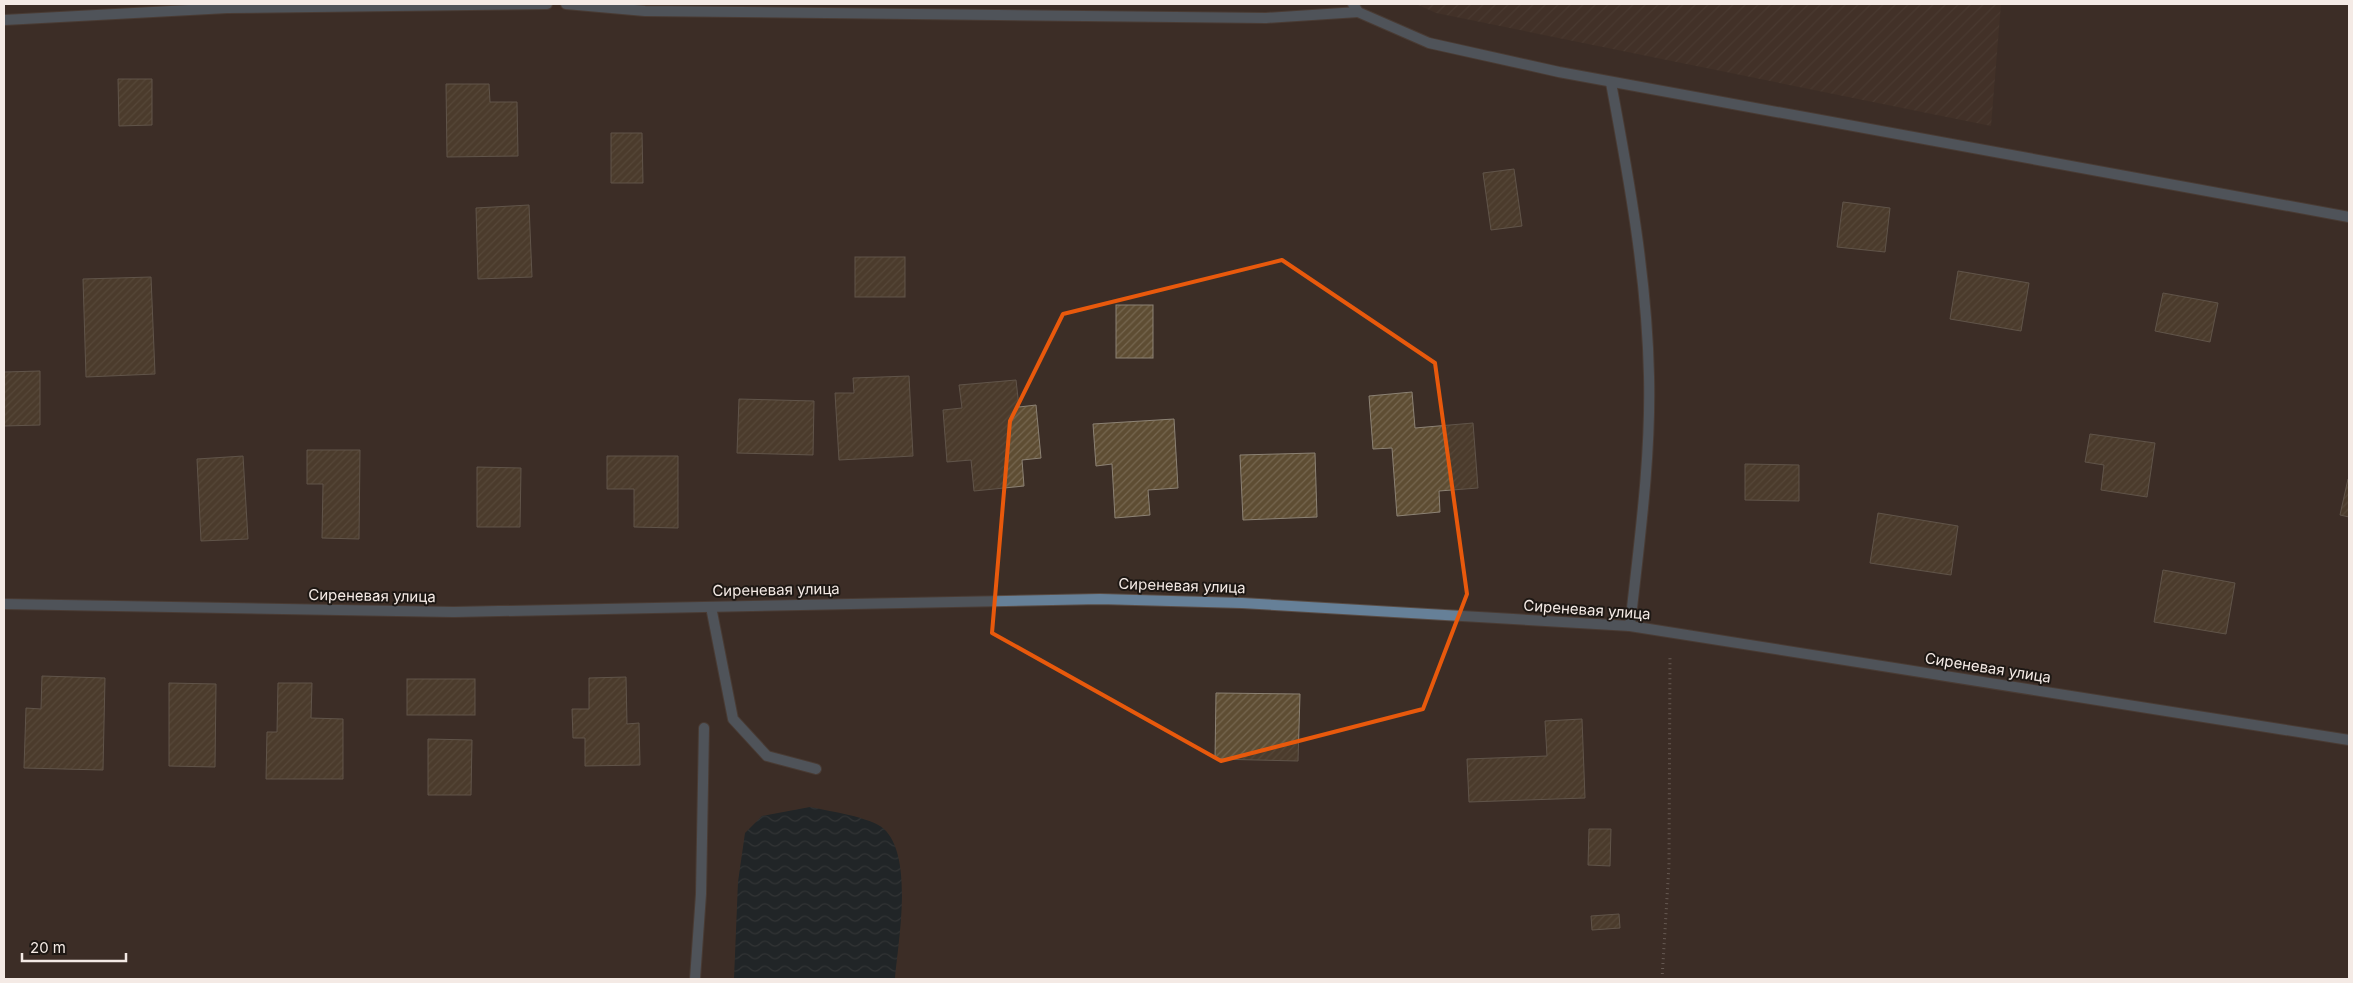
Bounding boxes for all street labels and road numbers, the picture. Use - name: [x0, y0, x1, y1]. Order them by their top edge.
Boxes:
- street label: Сиреневая улица: [1118, 574, 1246, 597]
- street label: Сиреневая улица: [712, 579, 840, 600]
- street label: Сиреневая улица: [308, 585, 436, 606]
- street label: Сиреневая улица: [1523, 596, 1651, 623]
- street label: Сиреневая улица: [1924, 648, 2052, 687]

